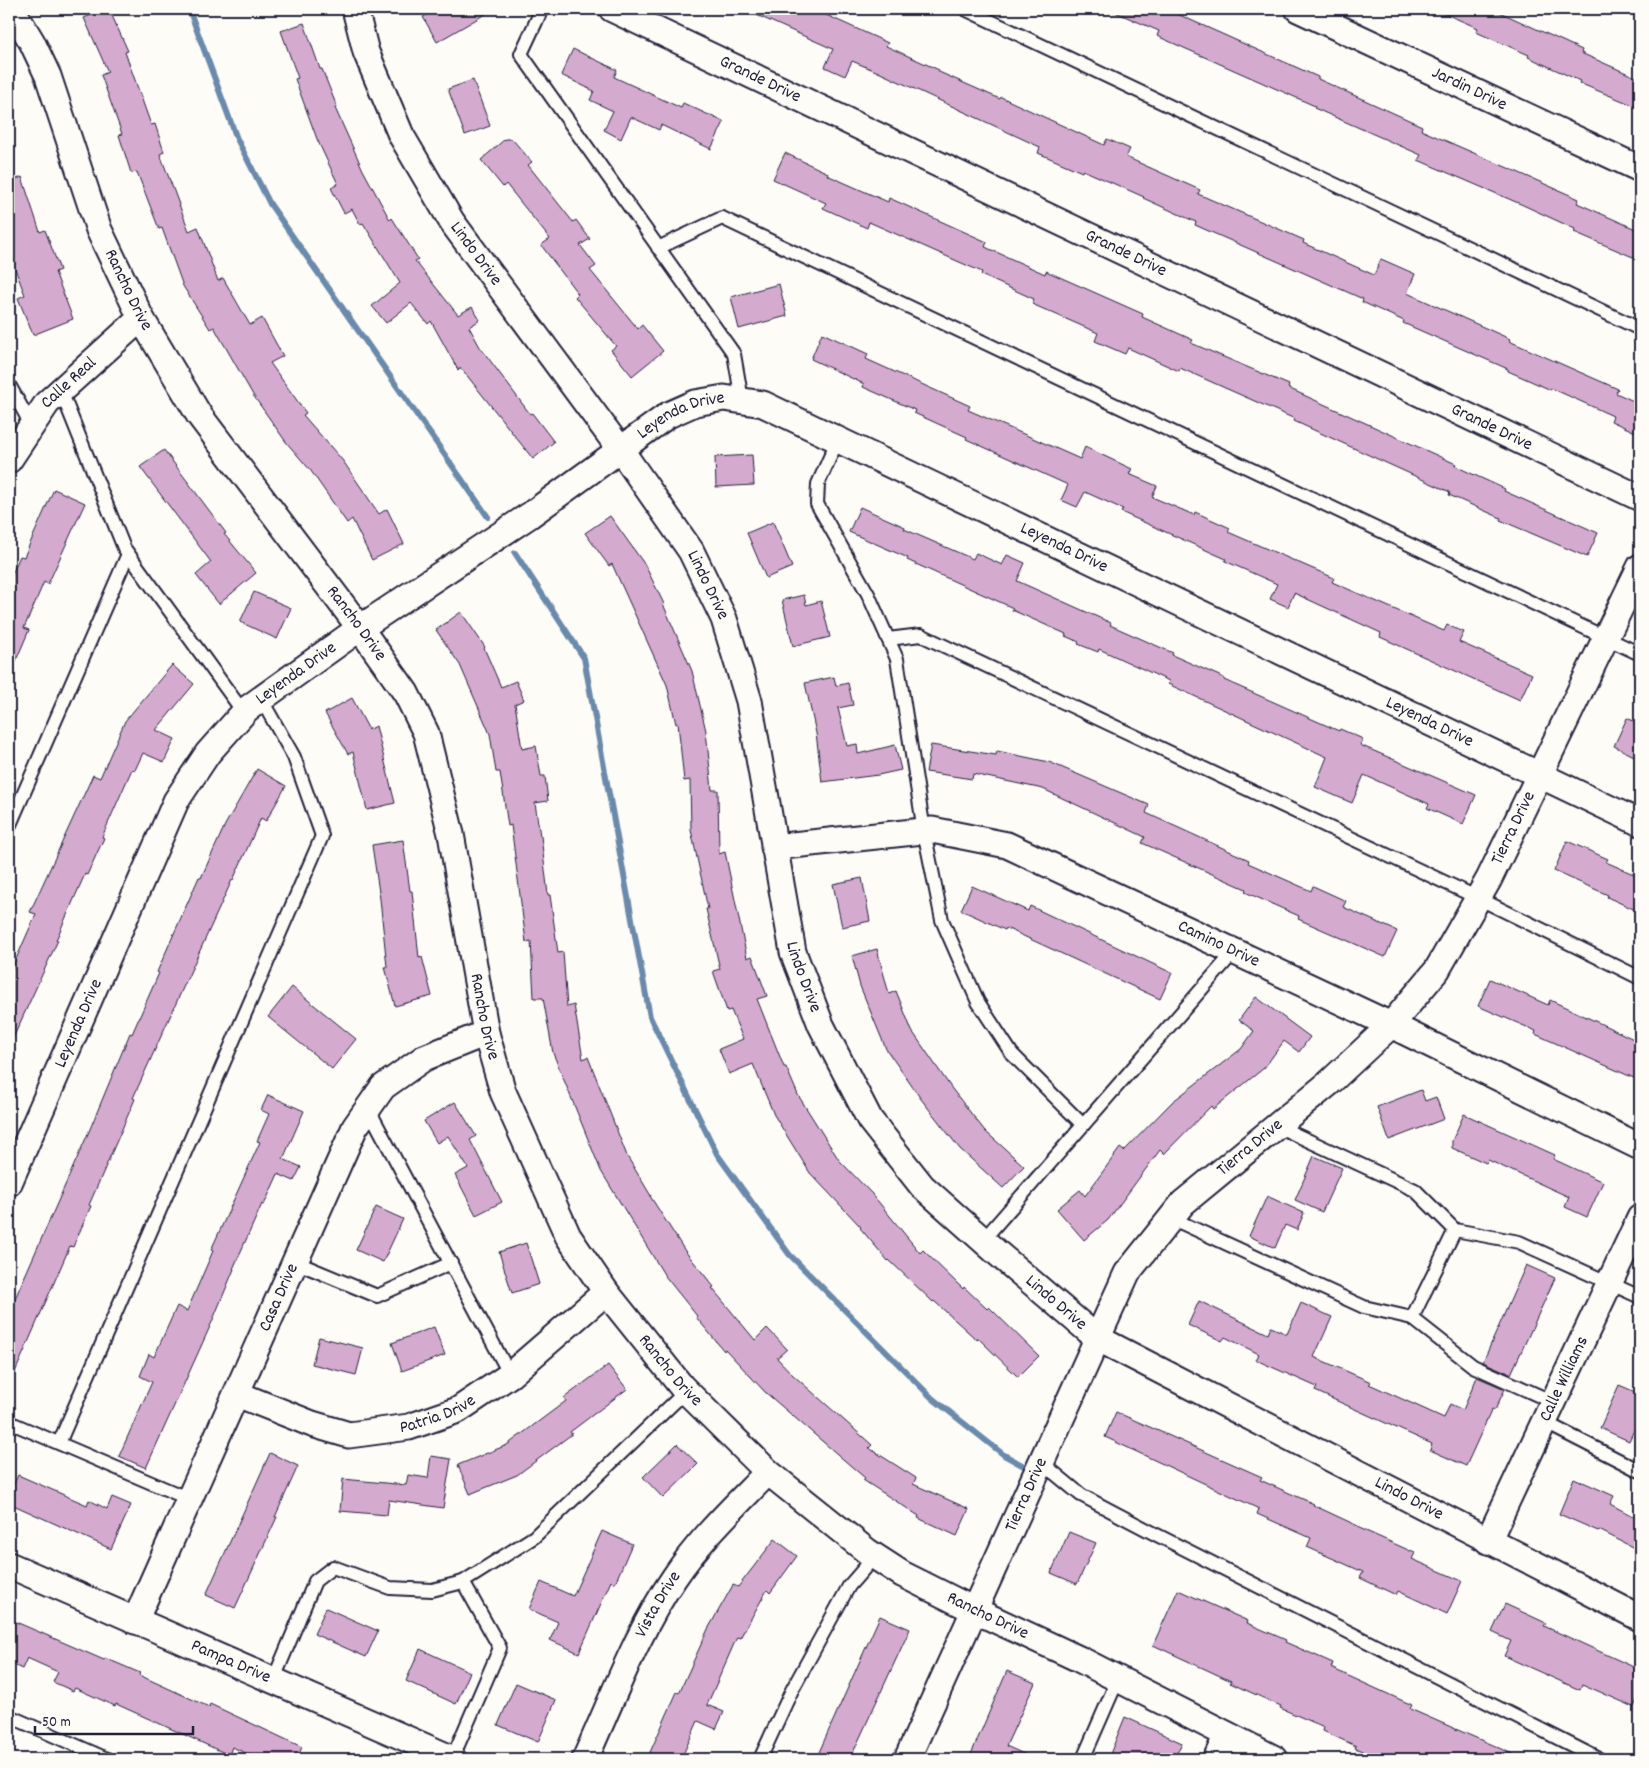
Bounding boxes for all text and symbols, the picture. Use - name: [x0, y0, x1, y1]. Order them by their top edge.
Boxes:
- street label: Grande Drive: [715, 49, 805, 110]
- street label: Jardin Drive: [1427, 61, 1511, 118]
- street label: Lindo Drive: [443, 217, 508, 291]
- street label: Grande Drive: [1081, 223, 1171, 284]
- street label: Rancho Drive: [97, 245, 158, 336]
- street label: Calle Real: [35, 351, 103, 415]
- street label: Leyenda Drive: [632, 386, 727, 446]
- street label: Grande Drive: [1447, 397, 1537, 458]
- street label: Leyenda Drive: [1016, 516, 1112, 580]
- street label: Lindo Drive: [680, 546, 735, 624]
- street label: Rancho Drive: [320, 581, 392, 666]
- street label: Leyenda Drive: [251, 636, 342, 711]
- street label: Leyenda Drive: [1381, 691, 1478, 754]
- street label: Tierra Drive: [1485, 787, 1542, 869]
- street label: Camino Drive: [1173, 914, 1264, 974]
- street label: Lindo Drive: [779, 940, 828, 1016]
- street label: Rancho Drive: [463, 971, 506, 1063]
- street label: Leyenda Drive: [48, 975, 109, 1072]
- street label: Tierra Drive: [1212, 1113, 1289, 1183]
- street label: Casa Drive: [253, 1259, 305, 1336]
- street label: Lindo Drive: [1020, 1269, 1092, 1337]
- street label: Rancho Drive: [632, 1329, 708, 1413]
- street label: Calle Williams: [1533, 1332, 1595, 1426]
- street label: Patria Drive: [398, 1389, 481, 1441]
- street label: Tierra Drive: [999, 1454, 1054, 1536]
- street label: Lindo Drive: [1370, 1471, 1448, 1527]
- street label: Vista Drive: [629, 1566, 688, 1642]
- street label: Rancho Drive: [942, 1586, 1033, 1646]
- street label: Pampa Drive: [187, 1633, 275, 1690]
- scale bar: [35, 1703, 192, 1735]
- text: 50 m: [42, 1712, 71, 1734]

